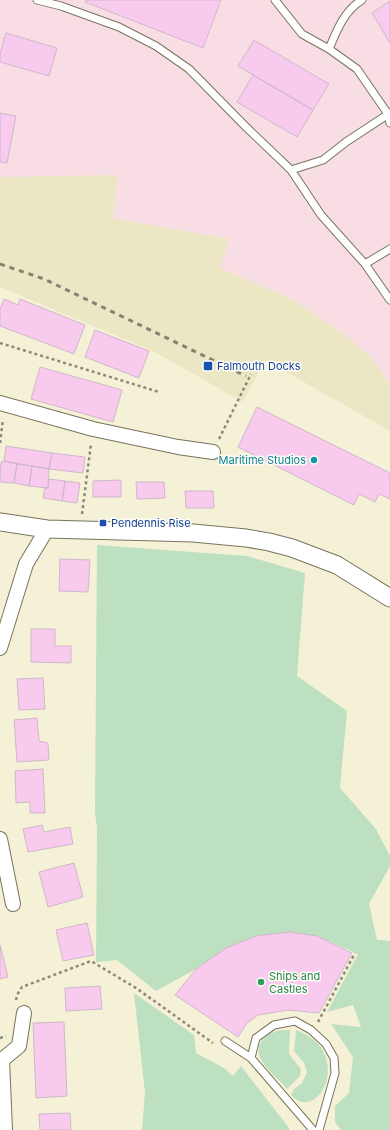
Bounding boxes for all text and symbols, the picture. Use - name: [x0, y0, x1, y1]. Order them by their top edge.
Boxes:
- place label: Falmouth Docks: [217, 359, 301, 373]
- marker: Falmouth Docks: [202, 360, 214, 372]
- place label: Maritime Studios: [219, 453, 306, 467]
- marker: Maritime Studios: [309, 455, 319, 465]
- place label: Pendennis Rise: [111, 516, 191, 530]
- marker: Pendennis Rise: [98, 518, 108, 528]
- place label: Ships and Castles: [269, 969, 320, 996]
- marker: Ships and Castles: [256, 977, 266, 987]

